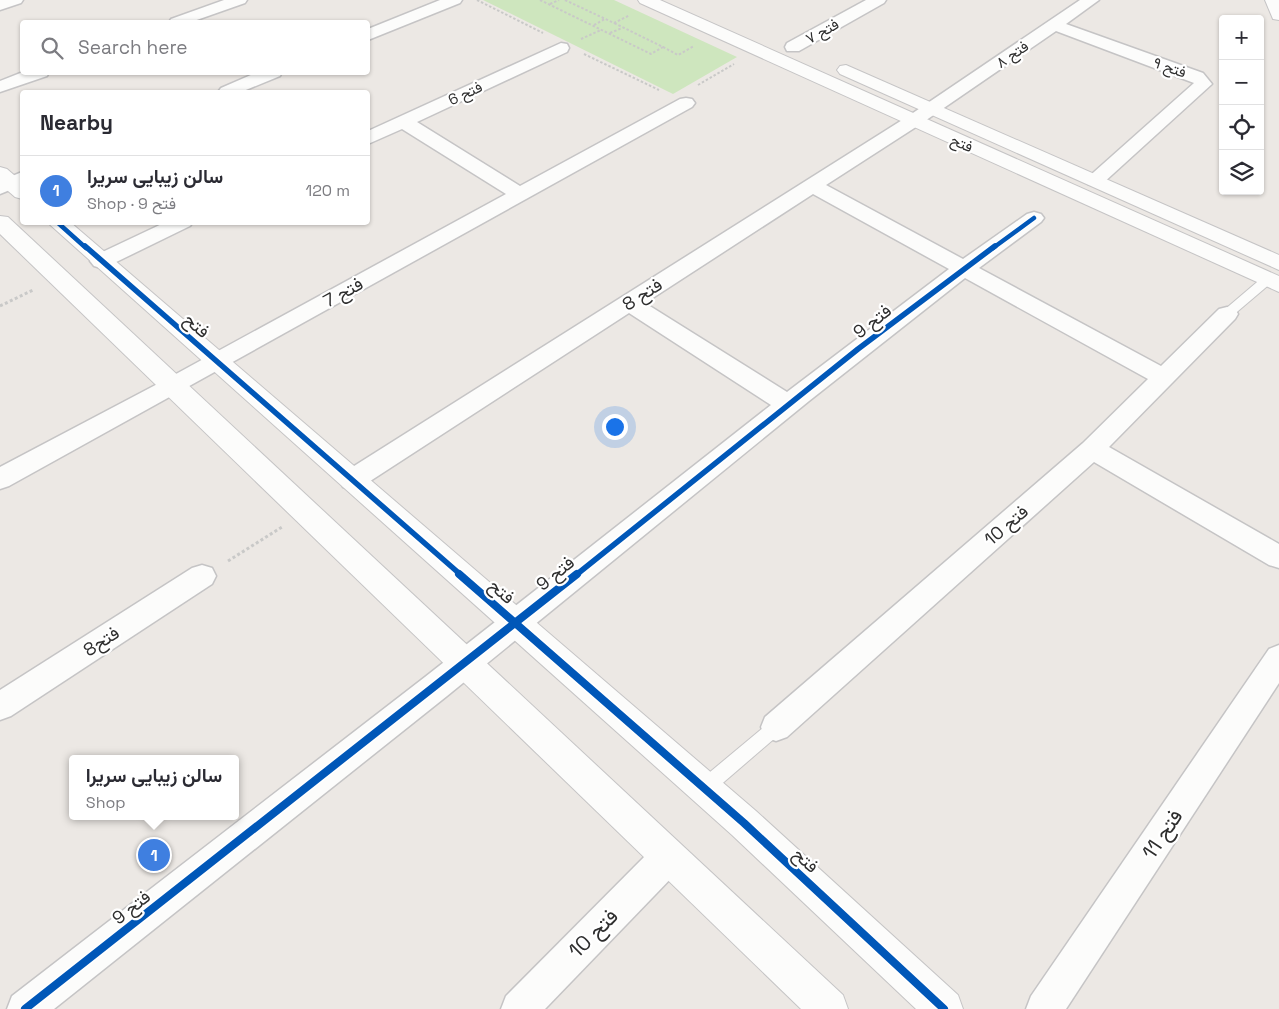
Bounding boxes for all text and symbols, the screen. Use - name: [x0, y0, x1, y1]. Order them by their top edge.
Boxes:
- street label: فتح ۷: [802, 14, 843, 50]
- map controls: [1219, 15, 1264, 195]
- button: +: [1219, 15, 1264, 60]
- search box: [20, 20, 370, 75]
- icon: search: [38, 34, 66, 62]
- text: Search here: [78, 35, 188, 60]
- street label: فتح ۸: [992, 36, 1033, 73]
- street label: فتح ۹: [1150, 52, 1189, 84]
- button: −: [1219, 60, 1264, 105]
- street label: فتح 6: [445, 77, 486, 111]
- button: locate: [1219, 105, 1264, 150]
- text: Nearby: [40, 109, 113, 136]
- street label: فتح: [947, 130, 976, 158]
- button: layers: [1219, 150, 1264, 195]
- text: سالن زیبایی سریرا: [87, 164, 223, 189]
- text: 1: [52, 180, 60, 201]
- text: 120 m: [306, 180, 350, 201]
- text: Shop · فتح 9: [87, 193, 176, 214]
- street label: فتح 7: [319, 272, 367, 313]
- street label: فتح 8: [618, 273, 667, 316]
- street label: فتح 9: [848, 299, 897, 344]
- street label: فتح: [179, 307, 215, 343]
- your location: [602, 414, 628, 440]
- street label: فتح 10: [979, 500, 1033, 551]
- street label: فتح 9: [531, 551, 579, 596]
- street label: فتح: [484, 573, 520, 609]
- street label: فتح8: [79, 621, 124, 662]
- popup: [69, 755, 239, 820]
- text: سالن زیبایی سریرا: [86, 763, 222, 788]
- text: Shop: [86, 792, 126, 813]
- street label: فتح 11: [1136, 804, 1189, 865]
- pin: 1: [138, 836, 170, 874]
- street label: فتح: [788, 842, 824, 878]
- street label: فتح 9: [107, 885, 156, 930]
- street label: فتح 10: [563, 903, 624, 964]

